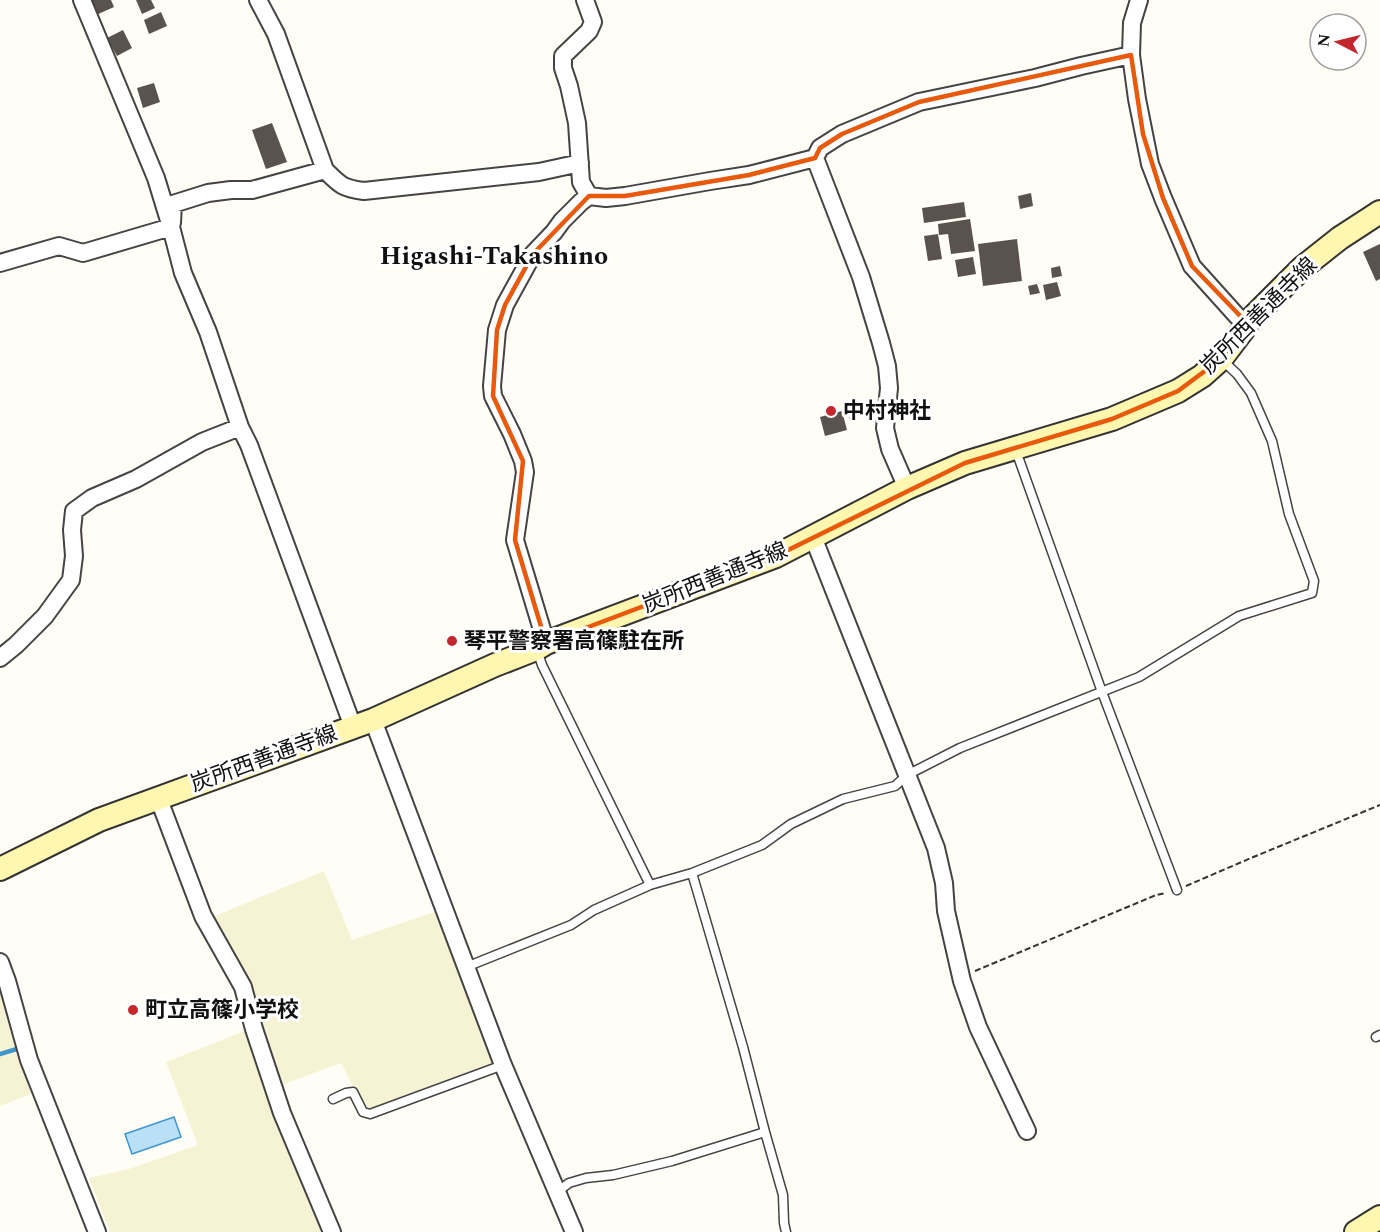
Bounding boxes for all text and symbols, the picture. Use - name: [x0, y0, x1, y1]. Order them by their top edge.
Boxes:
- north arrow: [1308, 12, 1368, 72]
- text: N: [1311, 32, 1337, 48]
- district label: Higashi-Takashino: [380, 236, 608, 276]
- street label: 炭所西善通寺線: [1193, 250, 1325, 382]
- place label: 中村神社: [843, 395, 931, 428]
- marker: 中村神社: [824, 404, 838, 418]
- street label: 炭所西善通寺線: [637, 534, 793, 622]
- place label: 琴平警察署高篠駐在所: [464, 625, 684, 658]
- marker: 琴平警察署高篠駐在所: [445, 634, 459, 648]
- street label: 炭所西善通寺線: [186, 717, 342, 801]
- place label: 町立高篠小学校: [145, 994, 299, 1027]
- marker: 町立高篠小学校: [126, 1003, 140, 1017]

